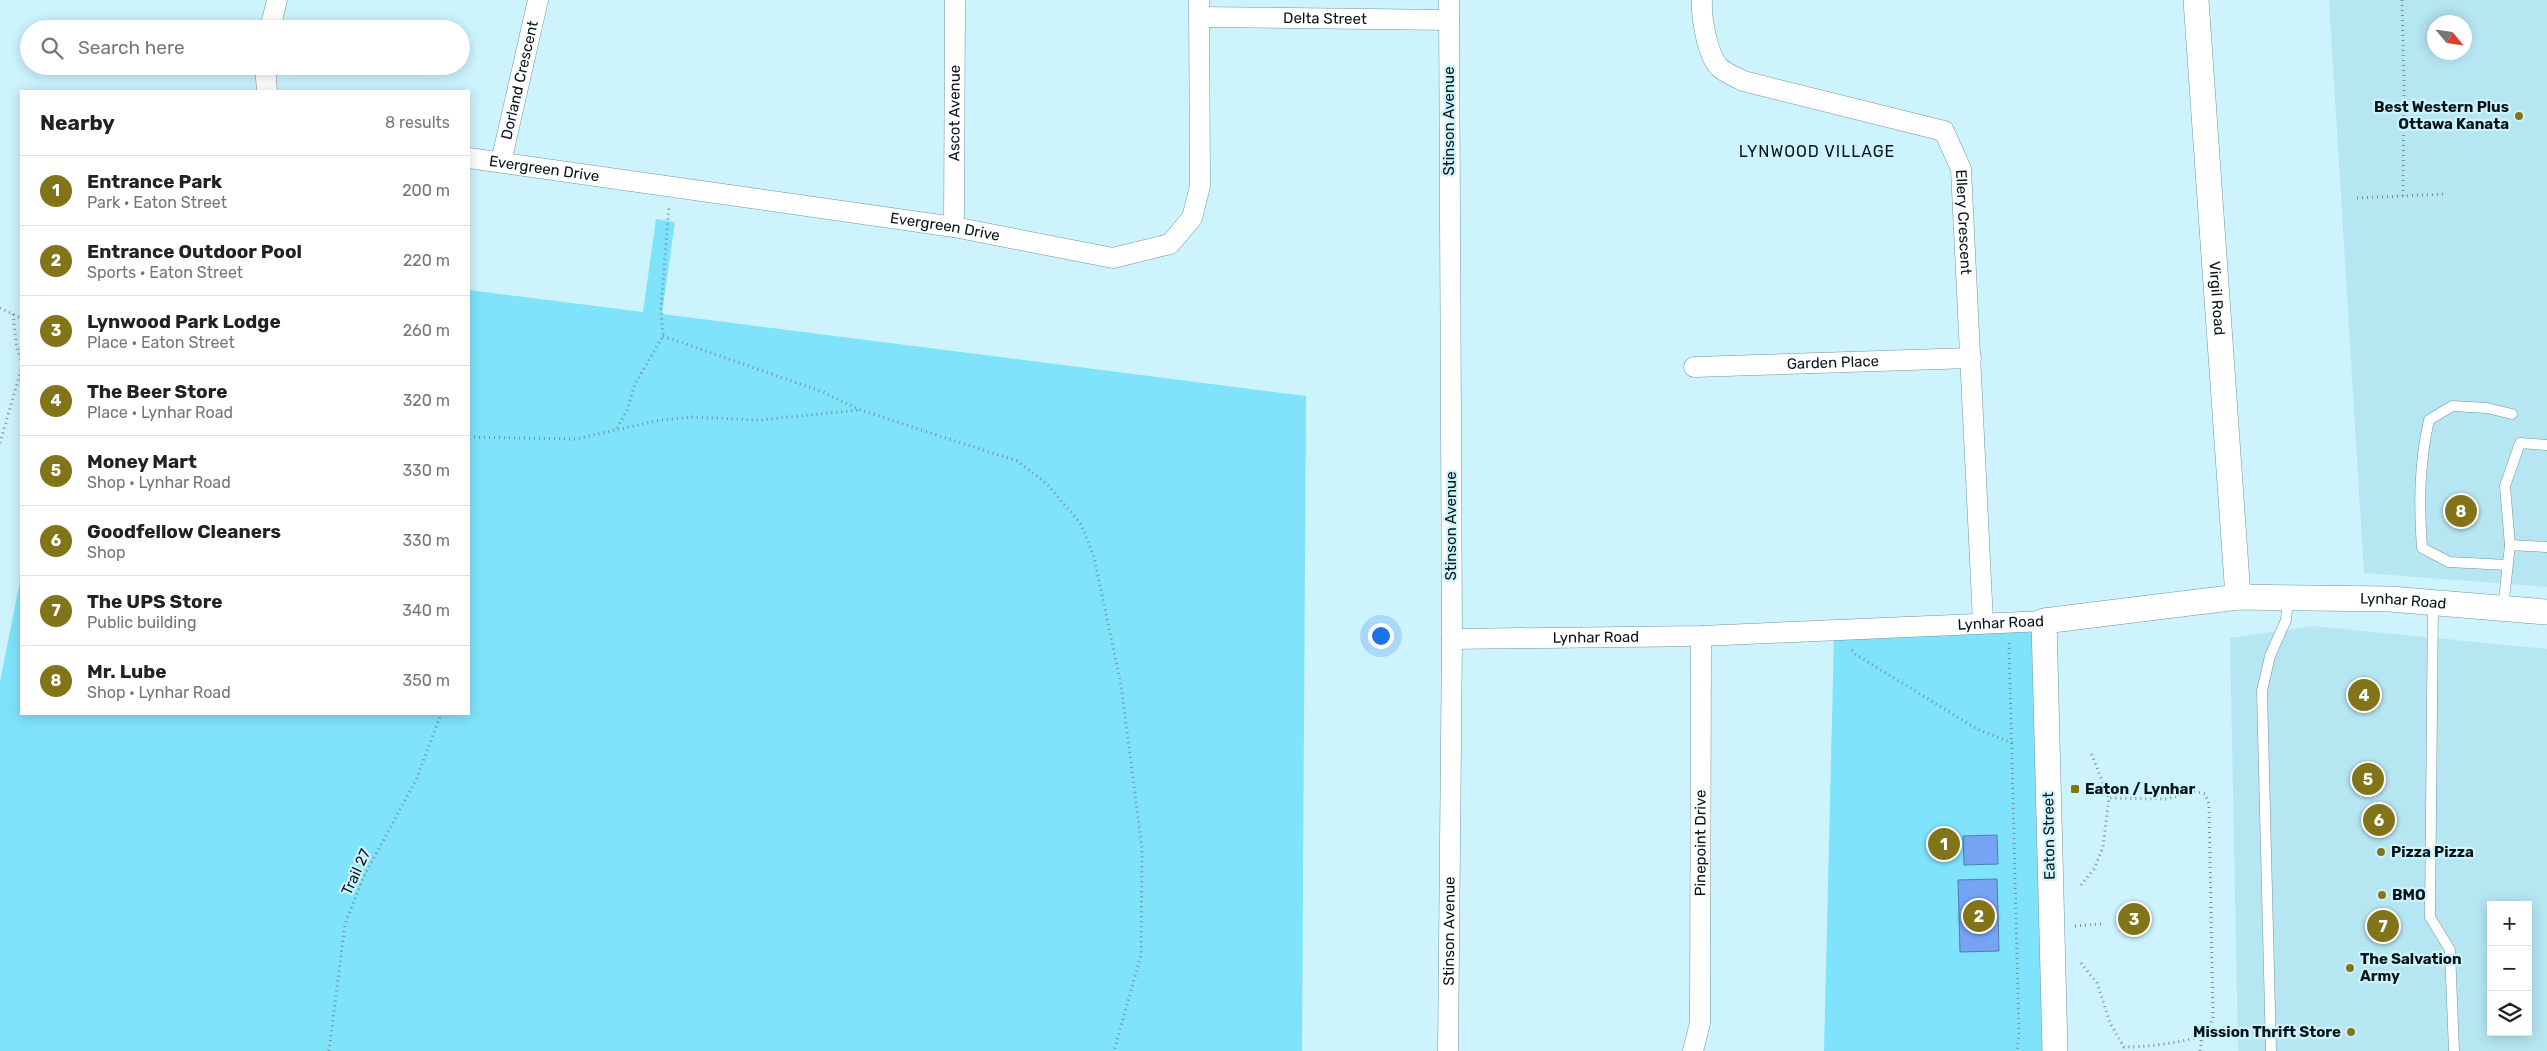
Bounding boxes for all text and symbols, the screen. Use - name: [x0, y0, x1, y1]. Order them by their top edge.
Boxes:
- street label: Delta Street: [1283, 9, 1367, 28]
- north arrow: [2427, 15, 2472, 60]
- street label: Dorland Crescent: [497, 19, 542, 141]
- search box: [20, 20, 470, 75]
- icon: search: [38, 34, 66, 62]
- text: Search here: [78, 36, 185, 59]
- street label: Ascot Avenue: [945, 65, 964, 161]
- street label: Stinson Avenue: [1440, 66, 1458, 176]
- place label: Best Western Plus Ottawa Kanata: [2374, 98, 2509, 133]
- text: Nearby: [40, 110, 115, 135]
- marker: Best Western Plus Ottawa Kanata: [2513, 110, 2525, 122]
- text: 8 results: [385, 113, 450, 132]
- district label: LYNWOOD VILLAGE: [1739, 142, 1895, 161]
- street label: Evergreen Drive: [488, 152, 601, 185]
- street label: Ellery Crescent: [1952, 169, 1975, 275]
- text: Entrance Park: [87, 170, 222, 193]
- text: 1: [52, 181, 60, 200]
- text: 200 m: [402, 181, 450, 200]
- text: Park · Eaton Street: [87, 193, 227, 212]
- street label: Evergreen Drive: [889, 209, 1002, 245]
- text: Entrance Outdoor Pool: [87, 240, 302, 263]
- text: 2: [51, 251, 61, 270]
- text: 220 m: [403, 251, 450, 270]
- street label: Virgil Road: [2205, 260, 2229, 336]
- text: Sports · Eaton Street: [87, 263, 243, 282]
- text: Lynwood Park Lodge: [87, 310, 281, 333]
- text: 3: [51, 321, 61, 340]
- text: 260 m: [403, 321, 450, 340]
- text: Place · Eaton Street: [87, 333, 235, 352]
- street label: Garden Place: [1786, 352, 1879, 373]
- text: The Beer Store: [87, 380, 228, 403]
- text: 4: [51, 391, 61, 410]
- text: 320 m: [403, 391, 450, 410]
- text: Place · Lynhar Road: [87, 403, 233, 422]
- text: Money Mart: [87, 450, 197, 473]
- text: 5: [51, 461, 61, 480]
- text: 330 m: [402, 461, 450, 480]
- street label: Stinson Avenue: [1442, 471, 1460, 581]
- text: Shop · Lynhar Road: [87, 473, 231, 492]
- pin: 8: [2445, 492, 2477, 530]
- text: Goodfellow Cleaners: [87, 520, 281, 543]
- text: 6: [51, 531, 61, 550]
- text: 330 m: [402, 531, 450, 550]
- text: Shop: [87, 543, 125, 562]
- text: The UPS Store: [87, 590, 223, 613]
- street label: Lynhar Road: [2360, 590, 2447, 613]
- text: 7: [51, 601, 61, 620]
- text: 340 m: [402, 601, 450, 620]
- street label: Lynhar Road: [1957, 612, 2044, 634]
- text: Public building: [87, 613, 197, 632]
- your location: [1368, 623, 1394, 649]
- street label: Lynhar Road: [1553, 628, 1639, 647]
- text: Mr. Lube: [87, 660, 166, 683]
- text: 8: [51, 671, 61, 690]
- text: 350 m: [403, 671, 450, 690]
- pin: 4: [2348, 676, 2380, 714]
- text: Shop · Lynhar Road: [87, 683, 231, 702]
- pin: 5: [2352, 760, 2384, 798]
- place label: Eaton / Lynhar: [2085, 780, 2195, 798]
- marker: Eaton / Lynhar: [2069, 783, 2081, 795]
- street label: Pinepoint Drive: [1691, 789, 1710, 896]
- street label: Eaton Street: [2039, 792, 2059, 880]
- pin: 6: [2363, 801, 2395, 839]
- pin: 1: [1928, 825, 1960, 863]
- place label: Pizza Pizza: [2391, 843, 2474, 861]
- street label: Trail 27: [338, 846, 375, 898]
- marker: Pizza Pizza: [2375, 846, 2387, 858]
- street label: Stinson Avenue: [1440, 876, 1459, 986]
- place label: BMO: [2392, 886, 2426, 904]
- marker: BMO: [2376, 889, 2388, 901]
- pin: 2: [1963, 897, 1995, 935]
- pin: 3: [2118, 900, 2150, 938]
- map controls: [2487, 901, 2532, 1036]
- button: +: [2487, 901, 2532, 946]
- pin: 7: [2367, 907, 2399, 945]
- button: −: [2487, 946, 2532, 991]
- place label: The Salvation Army: [2360, 950, 2462, 985]
- marker: The Salvation Army: [2344, 962, 2356, 974]
- button: layers: [2487, 991, 2532, 1036]
- place label: Mission Thrift Store: [2193, 1023, 2341, 1041]
- marker: Mission Thrift Store: [2345, 1026, 2357, 1038]

